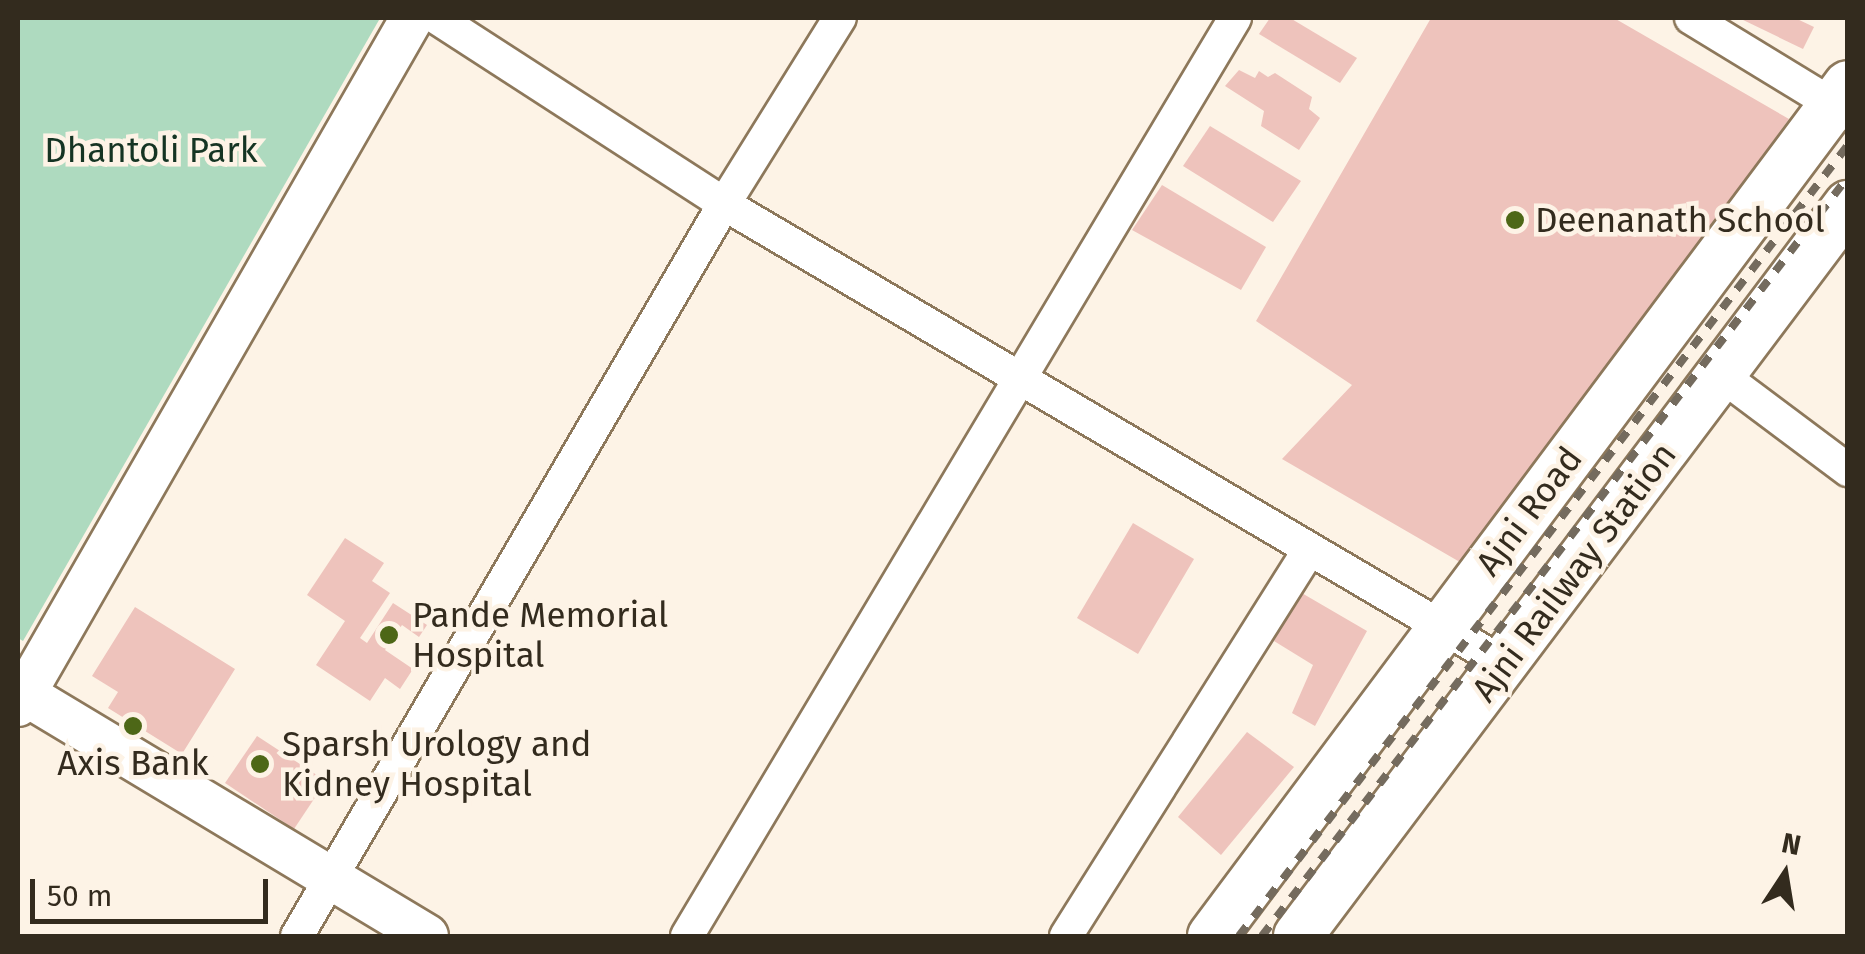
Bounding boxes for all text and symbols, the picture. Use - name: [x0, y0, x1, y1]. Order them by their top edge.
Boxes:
- park label: Dhantoli Park: [44, 129, 258, 171]
- place label: Deenanath School: [1535, 199, 1825, 241]
- marker: Deenanath School: [1504, 209, 1526, 231]
- street label: Ajni Railway Station: [1463, 434, 1685, 710]
- street label: Ajni Road: [1467, 438, 1591, 584]
- place label: Pande Memorial Hospital: [412, 594, 668, 676]
- marker: Pande Memorial Hospital: [376, 622, 402, 648]
- marker: Axis Bank: [122, 715, 144, 737]
- place label: Sparsh Urology and Kidney Hospital: [282, 723, 591, 805]
- place label: Axis Bank: [57, 742, 209, 784]
- marker: Sparsh Urology and Kidney Hospital: [247, 751, 273, 777]
- north arrow: [1735, 824, 1835, 924]
- text: N: [1779, 826, 1804, 862]
- scale bar: [35, 859, 272, 921]
- text: 50 m: [47, 878, 112, 914]

